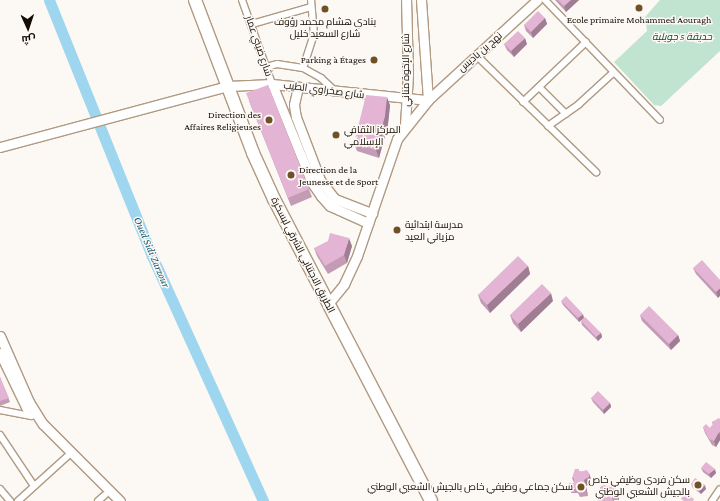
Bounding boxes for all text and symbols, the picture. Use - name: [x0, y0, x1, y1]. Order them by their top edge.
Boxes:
- marker: Ecole primaire Mohammed Aouragh: [634, 3, 644, 13]
- marker: بنادي هشام محمد رؤوف شارع السعيد خليل: [320, 4, 330, 14]
- north arrow: [8, 8, 48, 48]
- street label: شارع ضيتي عمار: [243, 14, 275, 78]
- place label: Ecole primaire Mohammed Aouragh: [567, 14, 711, 26]
- place label: بنادي هشام محمد رؤوف شارع السعيد خليل: [274, 15, 376, 38]
- street label: نهج بن باديس: [455, 30, 505, 74]
- park label: حديقة 5 جويلية: [652, 31, 712, 43]
- street label: شارع الإخوة مناني: [400, 33, 412, 107]
- text: ش: [21, 34, 36, 46]
- place label: Parking à Étages: [301, 54, 366, 66]
- marker: Parking à Étages: [369, 55, 379, 65]
- street label: شارع صخراوي الطيب: [283, 79, 365, 101]
- place label: Direction des Affaires Religieuses: [184, 108, 261, 132]
- marker: Direction des Affaires Religieuses: [264, 115, 274, 125]
- place label: المركز الثقافي الإسلامي: [344, 123, 401, 146]
- marker: المركز الثقافي الإسلامي: [331, 130, 341, 140]
- place label: Direction de la Jeunesse et de Sport: [299, 163, 378, 186]
- marker: Direction de la Jeunesse et de Sport: [286, 170, 296, 180]
- street label: الطريق الاجتنابي الشرقي لبسكرة: [268, 195, 338, 315]
- water label: Oued Sidi Zarzour: [131, 215, 173, 289]
- place label: مدرسة ابتدائية مزياني العيد: [405, 218, 463, 242]
- marker: مدرسة ابتدائية مزياني العيد: [392, 225, 402, 235]
- place label: سكن فردي وظيفي خاص بالجيش الشعبي الوطني: [588, 473, 690, 496]
- marker: سكن فردي وظيفي خاص بالجيش الشعبي الوطني: [693, 480, 703, 490]
- place label: سكن جماعي وظيفي خاص بالجيش الشعبي الوطني: [367, 481, 573, 493]
- marker: سكن جماعي وظيفي خاص بالجيش الشعبي الوطني: [576, 482, 586, 492]

